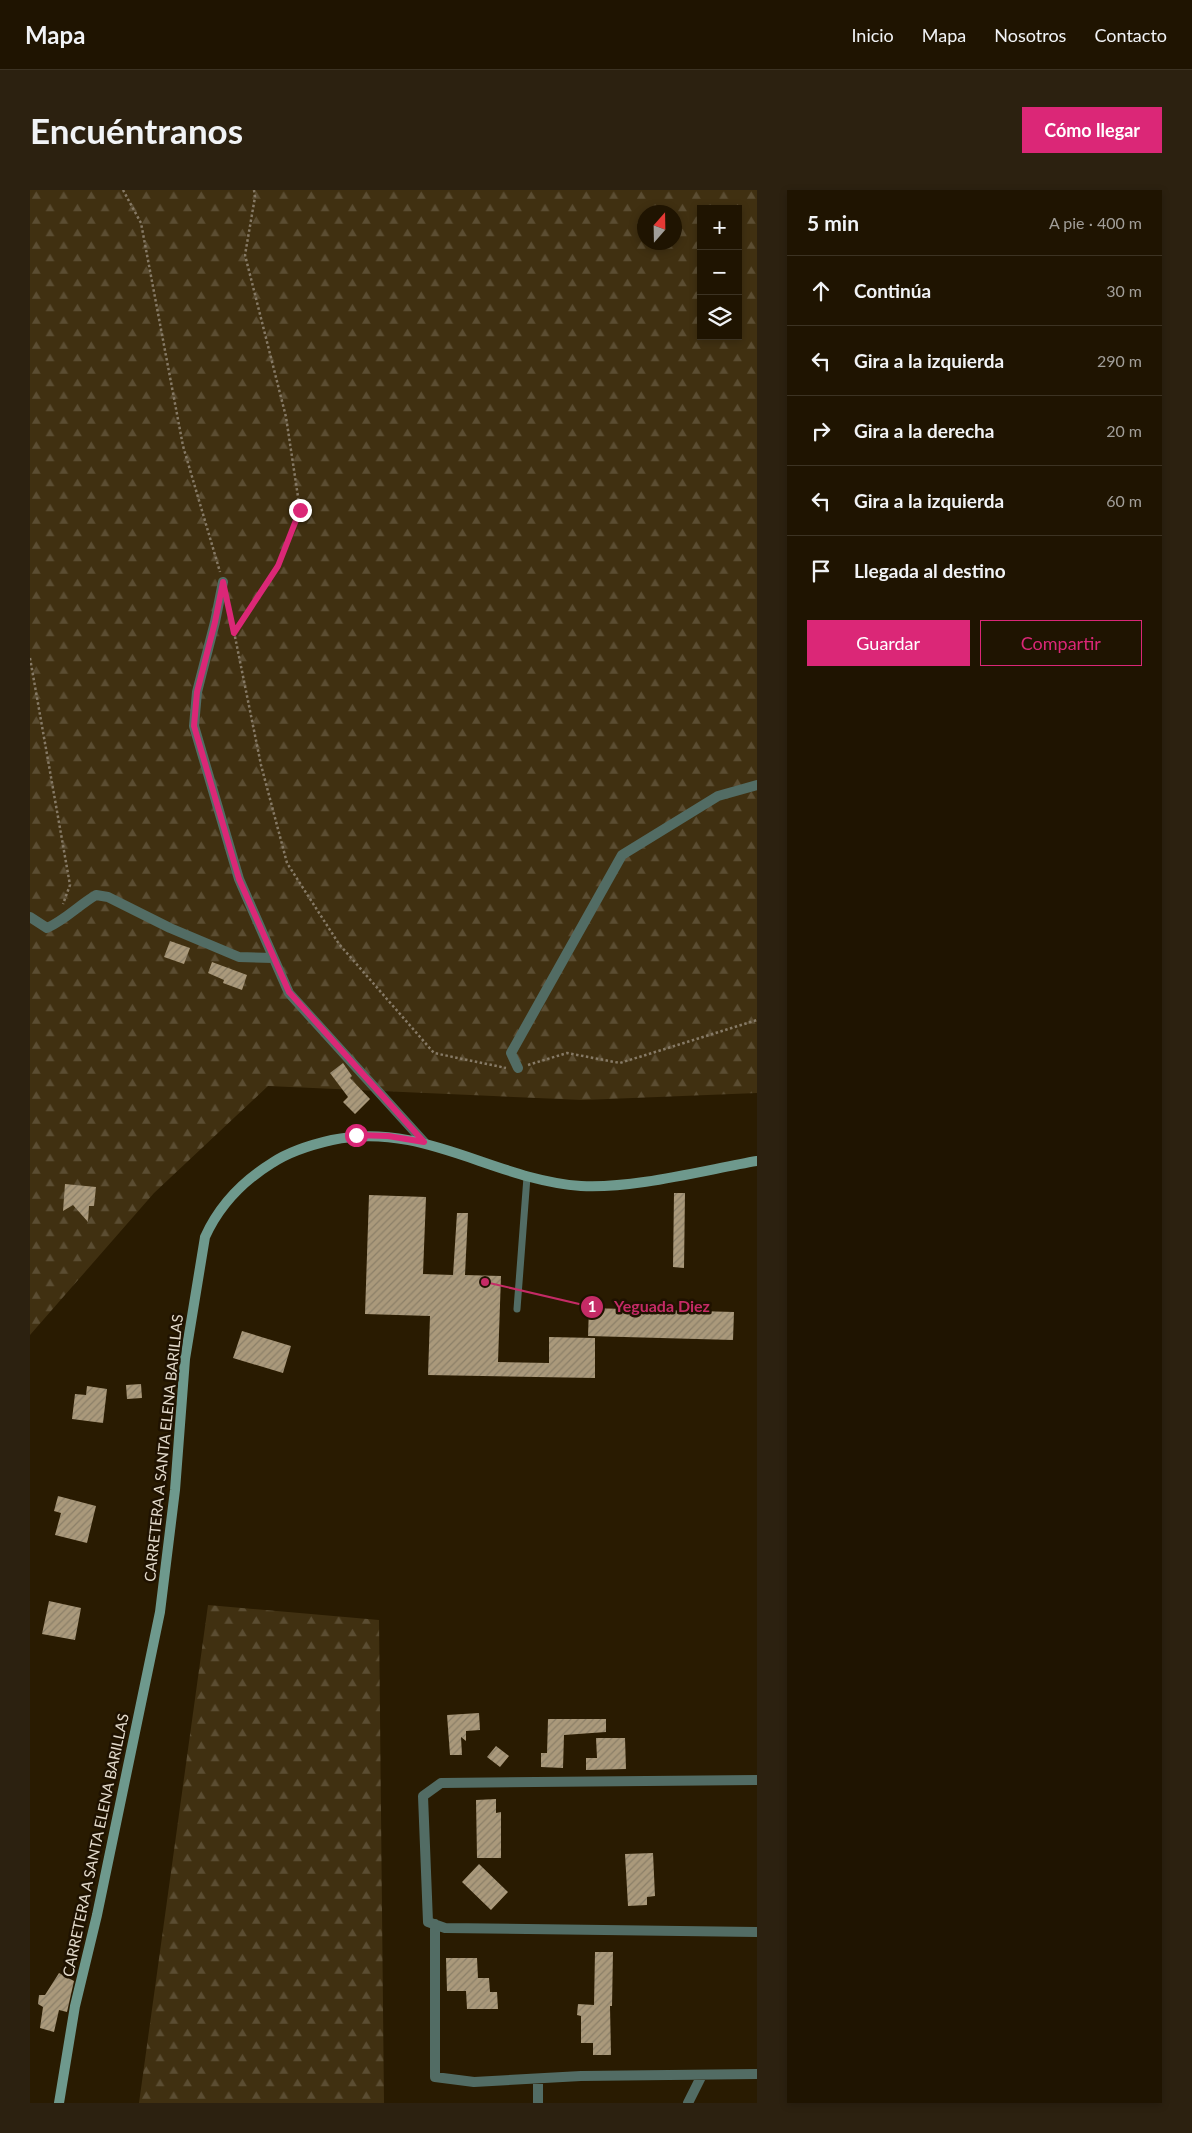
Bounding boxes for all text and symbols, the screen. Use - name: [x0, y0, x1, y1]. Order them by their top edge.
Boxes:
- text: Mapa: [25, 20, 85, 49]
- text: Inicio: [851, 24, 894, 46]
- text: Mapa: [922, 24, 966, 46]
- text: Nosotros: [994, 24, 1066, 46]
- text: Contacto: [1094, 24, 1167, 46]
- button: Cómo llegar: [1022, 107, 1162, 153]
- text: Encuéntranos: [30, 109, 243, 151]
- north arrow: [637, 205, 682, 250]
- map controls: [697, 205, 742, 340]
- button: +: [697, 205, 742, 250]
- text: 5 min: [807, 210, 859, 235]
- text: A pie · 400 m: [1049, 213, 1142, 232]
- button: −: [697, 250, 742, 295]
- icon: ahead: [807, 277, 835, 305]
- text: Continúa: [854, 279, 931, 302]
- text: 30 m: [1106, 281, 1142, 300]
- button: layers: [697, 295, 742, 340]
- icon: left: [807, 347, 835, 375]
- text: Gira a la izquierda: [854, 349, 1004, 372]
- text: 290 m: [1097, 351, 1142, 370]
- icon: right: [807, 417, 835, 445]
- text: Gira a la derecha: [854, 419, 994, 442]
- text: 20 m: [1106, 421, 1142, 440]
- icon: left: [807, 487, 835, 515]
- text: Gira a la izquierda: [854, 489, 1004, 512]
- text: 60 m: [1106, 491, 1142, 510]
- route end: [289, 499, 312, 522]
- icon: arrive: [807, 557, 835, 585]
- text: Llegada al destino: [854, 559, 1006, 582]
- button: Guardar: [807, 620, 970, 666]
- button: Compartir: [980, 620, 1142, 666]
- route start: [345, 1124, 368, 1147]
- callout: Yeguada Diez: [579, 1291, 720, 1322]
- text: Yeguada Diez: [613, 1296, 710, 1315]
- text: 1: [588, 1297, 596, 1315]
- street label: CARRETERA A SANTA ELENA BARILLAS: [140, 1313, 186, 1583]
- street label: CARRETERA A SANTA ELENA BARILLAS: [58, 1712, 132, 1978]

